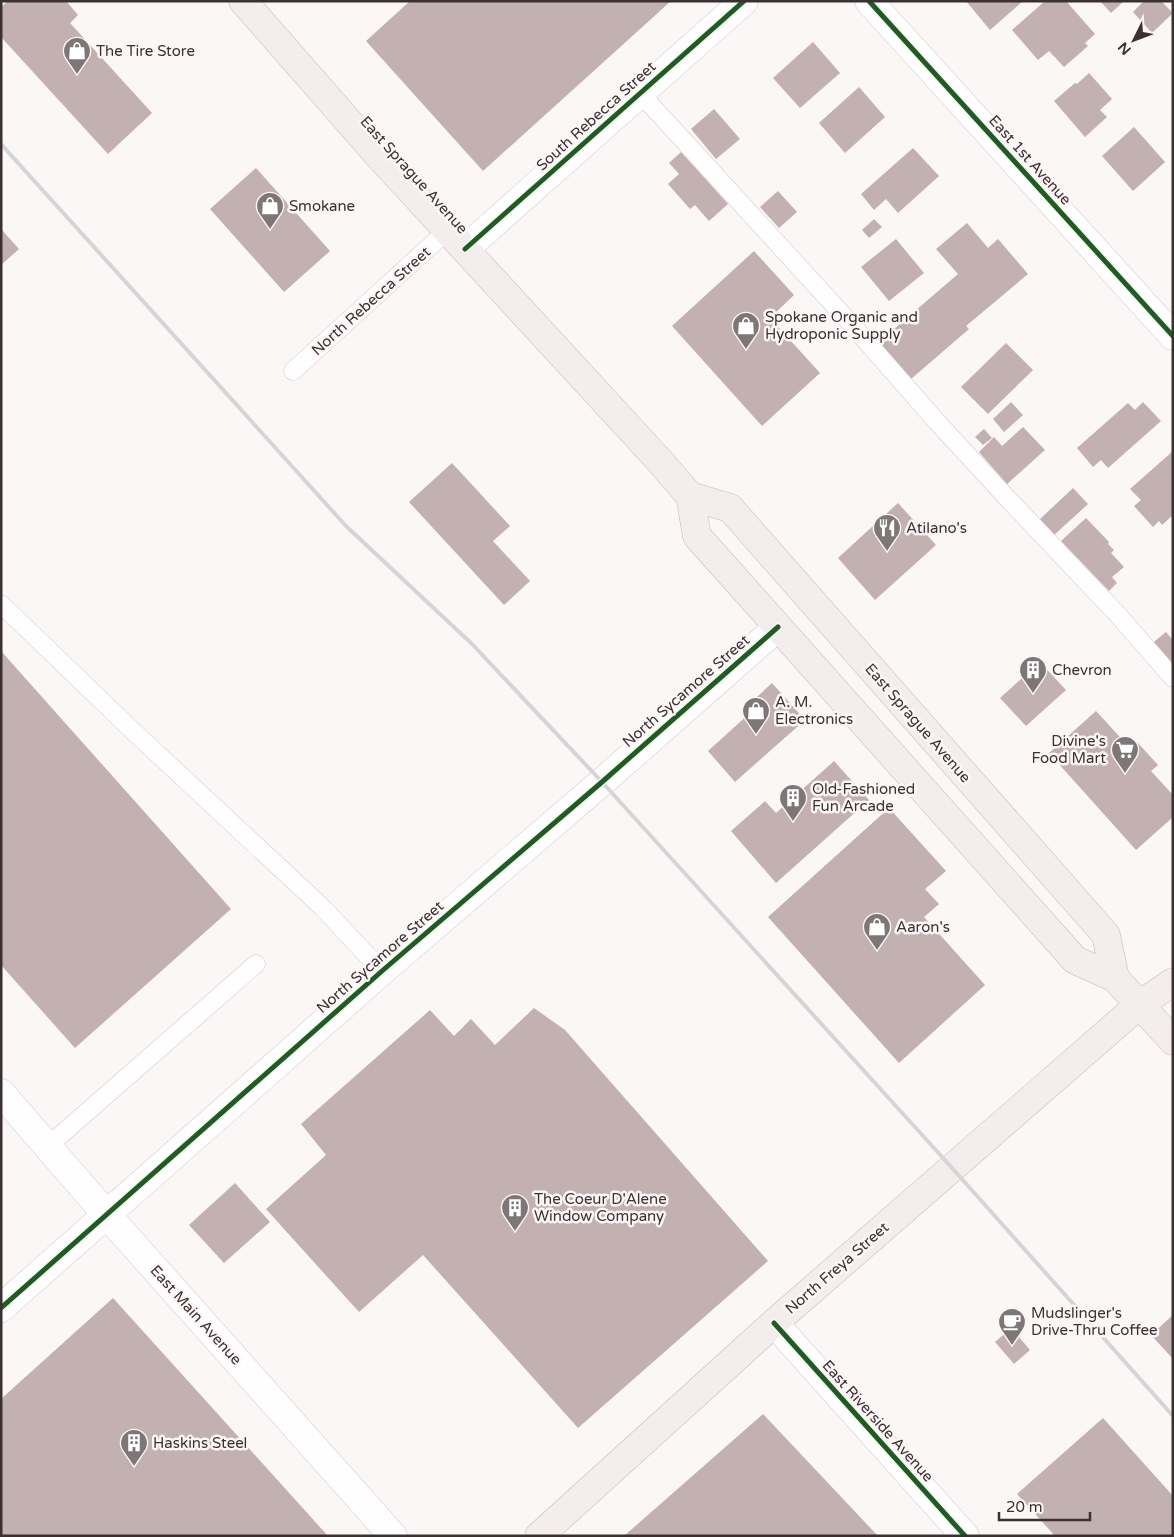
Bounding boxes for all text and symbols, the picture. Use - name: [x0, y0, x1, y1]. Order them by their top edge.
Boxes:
- north arrow: [1109, 15, 1159, 65]
- shop icon: The Tire Store: [62, 36, 92, 75]
- text: N: [1115, 38, 1135, 58]
- place label: The Tire Store: [96, 42, 195, 60]
- street label: South Rebecca Street: [533, 57, 660, 174]
- street label: East 1st Avenue: [985, 111, 1075, 209]
- street label: East Sprague Avenue: [356, 112, 472, 238]
- shop icon: Smokane: [255, 191, 285, 230]
- place label: Smokane: [289, 197, 355, 215]
- street label: North Rebecca Street: [308, 243, 434, 359]
- place label: Spokane Organic and Hydroponic Supply: [765, 308, 918, 343]
- shop icon: Spokane Organic and Hydroponic Supply: [731, 311, 761, 350]
- restaurant icon: Atilano's: [872, 513, 902, 552]
- place label: Atilano's: [906, 519, 967, 537]
- street label: North Sycamore Street: [619, 631, 753, 751]
- building icon: Chevron: [1018, 655, 1048, 694]
- street label: East Sprague Avenue: [861, 660, 975, 786]
- place label: Chevron: [1052, 661, 1112, 679]
- place label: A. M. Electronics: [775, 693, 853, 728]
- shop icon: A. M. Electronics: [741, 696, 771, 735]
- place label: Divine's Food Mart: [1031, 732, 1106, 767]
- supermarket icon: Divine's Food Mart: [1110, 735, 1140, 774]
- place label: Old-Fashioned Fun Arcade: [812, 780, 915, 815]
- building icon: Old-Fashioned Fun Arcade: [778, 783, 808, 822]
- street label: North Sycamore Street: [313, 897, 447, 1017]
- shop icon: Aaron's: [862, 912, 892, 951]
- place label: Aaron's: [896, 918, 950, 936]
- place label: The Coeur D'Alene Window Company: [534, 1190, 667, 1225]
- building icon: The Coeur D'Alene Window Company: [500, 1193, 530, 1232]
- street label: North Freya Street: [782, 1218, 893, 1318]
- street label: East Main Avenue: [146, 1261, 246, 1369]
- place label: Mudslinger's Drive-Thru Coffee: [1031, 1304, 1157, 1339]
- cafe icon: Mudslinger's Drive-Thru Coffee: [997, 1307, 1027, 1346]
- street label: East Riverside Avenue: [819, 1356, 937, 1486]
- building icon: Haskins Steel: [119, 1428, 149, 1467]
- place label: Haskins Steel: [153, 1434, 247, 1452]
- scale bar: [999, 1490, 1090, 1522]
- text: 20 m: [1006, 1498, 1043, 1516]

